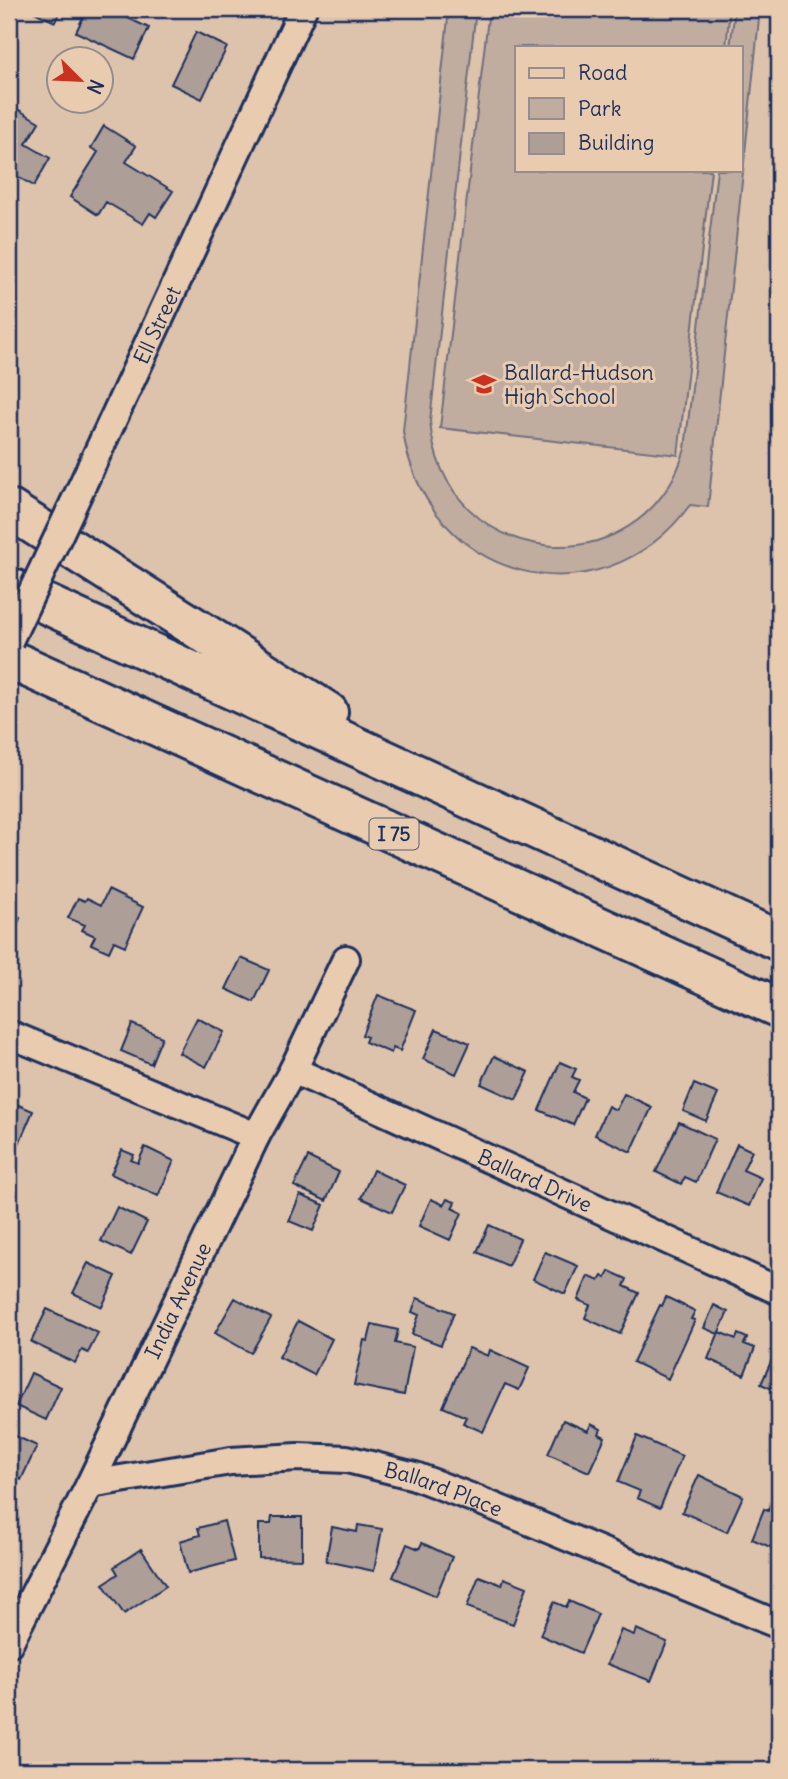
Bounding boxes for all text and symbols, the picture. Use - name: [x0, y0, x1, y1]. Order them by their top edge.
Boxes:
- north arrow: [46, 46, 116, 116]
- legend: [515, 46, 742, 172]
- text: Road: [578, 59, 627, 86]
- text: N: [82, 76, 109, 98]
- text: Park: [578, 95, 621, 122]
- text: Building: [578, 129, 654, 156]
- street label: Ell Street: [127, 282, 186, 368]
- place label: Ballard-Hudson High School: [504, 359, 654, 410]
- school or university icon: Ballard-Hudson High School: [470, 370, 498, 398]
- road number: I 75: [370, 818, 418, 849]
- street label: Ballard Drive: [474, 1142, 597, 1218]
- street label: India Avenue: [138, 1238, 217, 1363]
- street label: Ballard Place: [382, 1455, 507, 1522]

